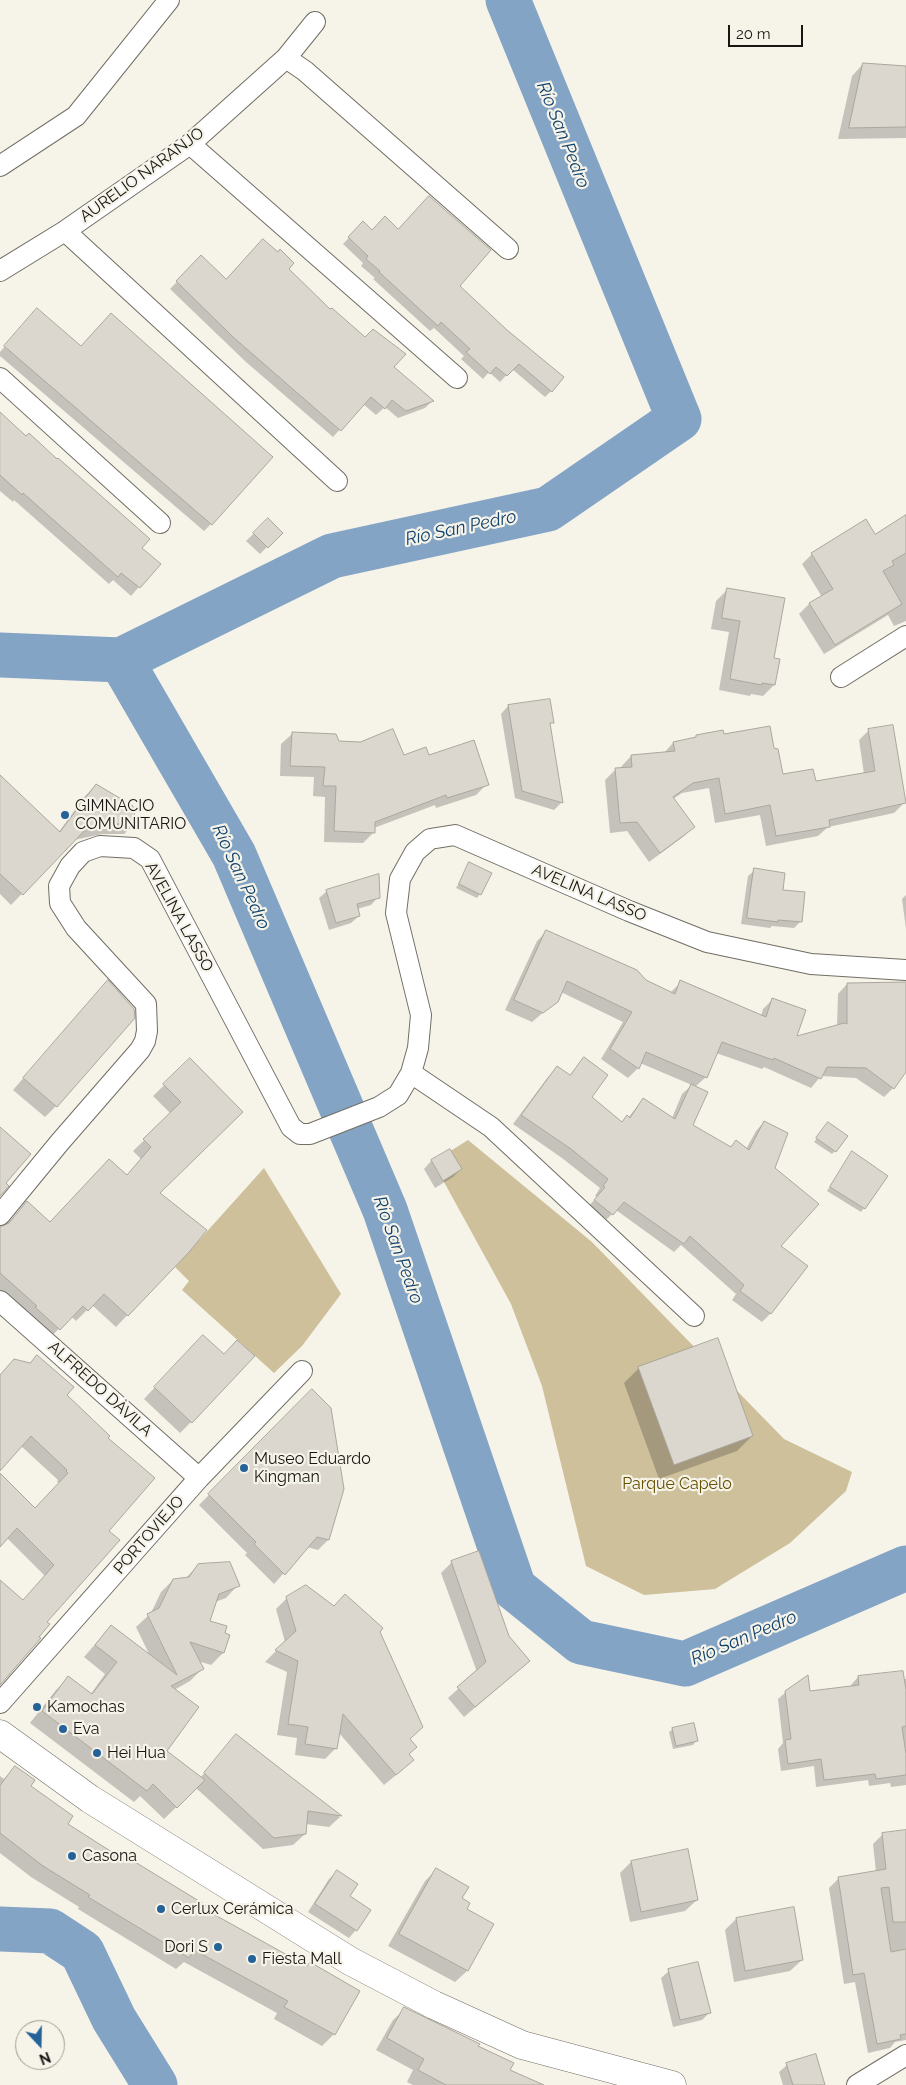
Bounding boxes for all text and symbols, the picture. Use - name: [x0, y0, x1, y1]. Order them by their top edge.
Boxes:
- scale bar: [731, 15, 806, 47]
- text: 20 m: [736, 25, 771, 43]
- water label: Río San Pedro: [532, 79, 594, 191]
- street label: AURELIO NARANJO: [76, 124, 208, 226]
- water label: Río San Pedro: [403, 506, 519, 550]
- place label: GIMNACIO COMUNITARIO: [75, 796, 186, 834]
- marker: GIMNACIO COMUNITARIO: [59, 809, 71, 821]
- water label: Río San Pedro: [207, 821, 275, 933]
- street label: AVELINA LASSO: [141, 859, 217, 975]
- street label: AVELINA LASSO: [529, 860, 649, 926]
- water label: Río San Pedro: [369, 1193, 427, 1307]
- street label: ALFREDO DÀVILA: [44, 1337, 156, 1441]
- place label: Museo Eduardo Kingman: [254, 1449, 371, 1487]
- marker: Museo Eduardo Kingman: [238, 1462, 250, 1474]
- park label: Parque Capelo: [622, 1474, 732, 1494]
- street label: PORTOVIEJO: [110, 1492, 188, 1578]
- water label: Río San Pedro: [688, 1606, 800, 1670]
- place label: Kamochas: [47, 1697, 125, 1717]
- marker: Kamochas: [31, 1701, 43, 1713]
- place label: Eva: [73, 1719, 99, 1739]
- marker: Eva: [57, 1723, 69, 1735]
- place label: Hei Hua: [107, 1743, 166, 1763]
- marker: Hei Hua: [91, 1747, 103, 1759]
- place label: Casona: [82, 1846, 137, 1866]
- marker: Casona: [66, 1850, 78, 1862]
- place label: Cerlux Cerámica: [171, 1899, 293, 1919]
- marker: Cerlux Cerámica: [155, 1903, 167, 1915]
- place label: Dori S: [164, 1937, 208, 1957]
- marker: Dori S: [212, 1941, 224, 1953]
- place label: Fiesta Mall: [262, 1949, 342, 1969]
- marker: Fiesta Mall: [246, 1953, 258, 1965]
- north arrow: [15, 2020, 65, 2070]
- text: N: [37, 2049, 53, 2067]

